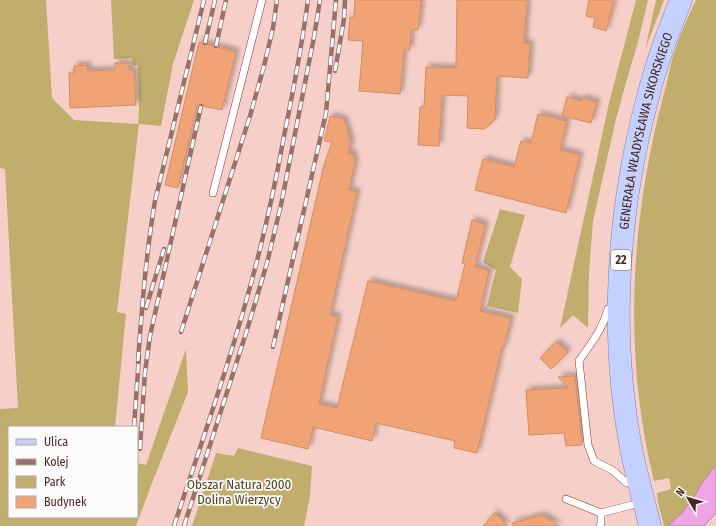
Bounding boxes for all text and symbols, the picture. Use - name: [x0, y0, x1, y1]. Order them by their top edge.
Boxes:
- street label: GENERAŁA WŁADYSŁAWA SIKORSKIEGO: [616, 30, 675, 230]
- road number: 22: [611, 250, 631, 270]
- legend: [8, 426, 138, 518]
- text: Ulica: [44, 435, 68, 449]
- text: Kolej: [44, 455, 69, 469]
- text: Park: [44, 475, 66, 489]
- park label: Obszar Natura 2000 Dolina Wierzycy: [187, 477, 291, 507]
- north arrow: [668, 478, 708, 518]
- text: N: [673, 486, 688, 499]
- text: Budynek: [44, 495, 87, 509]

